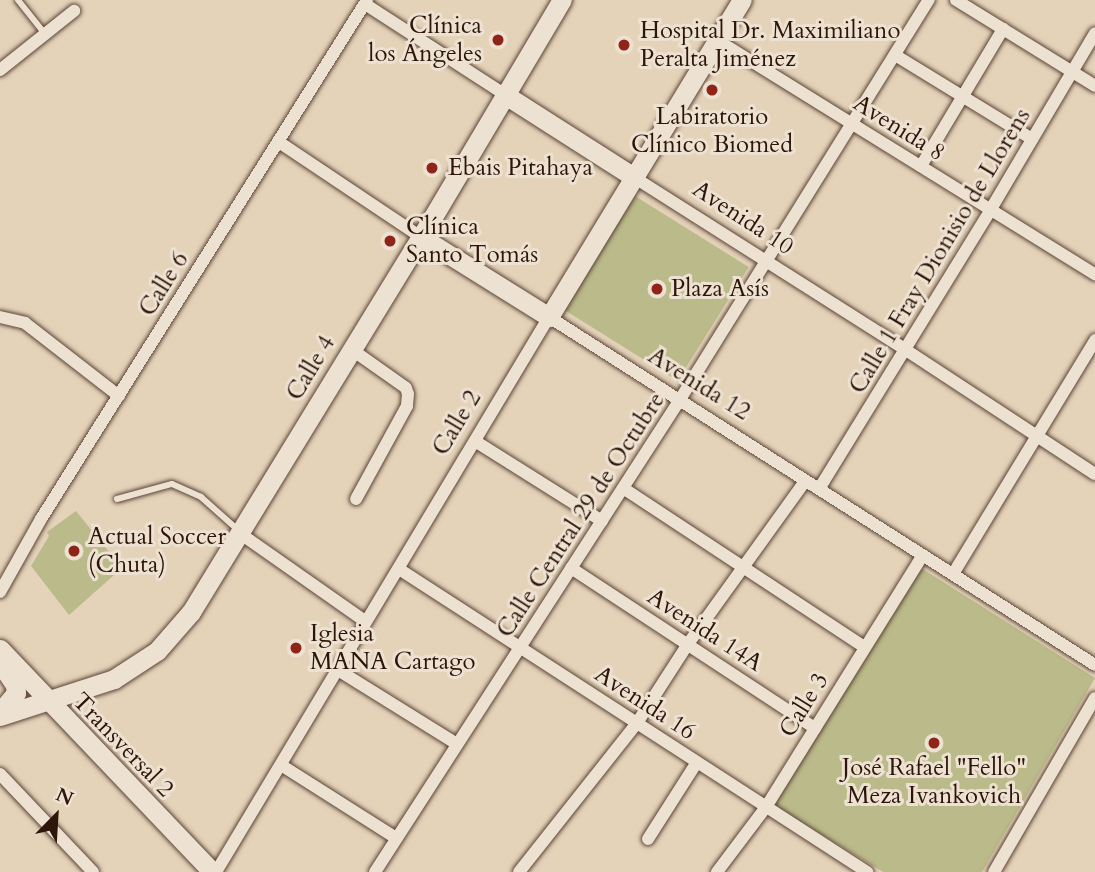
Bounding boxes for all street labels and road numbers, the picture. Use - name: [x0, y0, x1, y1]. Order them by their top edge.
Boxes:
- street label: Avenida 8: [848, 89, 950, 167]
- street label: Calle 1 Fray Dionisio de Llorens: [843, 103, 1037, 399]
- street label: Avenida 10: [687, 175, 799, 261]
- street label: Calle 6: [133, 246, 195, 322]
- street label: Calle 4: [280, 330, 342, 406]
- street label: Avenida 12: [643, 341, 755, 427]
- street label: Calle 2: [426, 385, 488, 461]
- street label: Calle Central 29 de Octubre: [491, 387, 671, 643]
- street label: Avenida 14A: [642, 582, 768, 678]
- street label: Avenida 16: [589, 660, 701, 746]
- street label: Calle 3: [773, 667, 835, 743]
- street label: Transversal 2: [66, 687, 180, 803]

